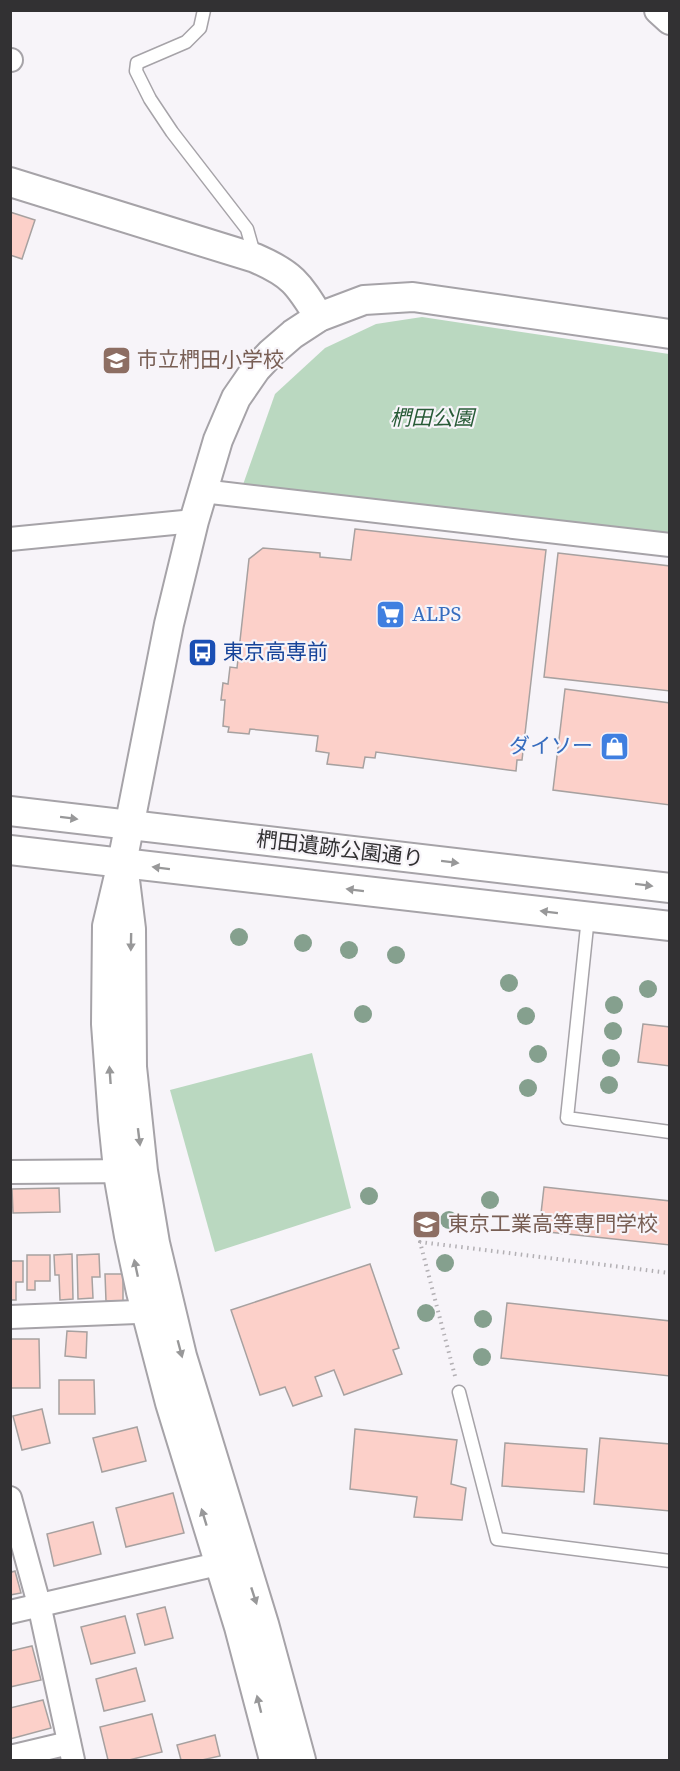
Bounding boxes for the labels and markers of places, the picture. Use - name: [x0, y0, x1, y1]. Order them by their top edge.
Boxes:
- school or university icon: 市立椚田小学校: [100, 344, 132, 376]
- place label: 市立椚田小学校: [137, 345, 284, 374]
- supermarket icon: ALPS: [375, 598, 407, 630]
- place label: ALPS: [412, 599, 461, 628]
- bus stop icon: 東京高専前: [186, 636, 218, 668]
- place label: 東京高専前: [223, 637, 328, 666]
- shop icon: ダイソー: [598, 730, 630, 762]
- place label: ダイソー: [509, 731, 593, 760]
- school or university icon: 東京工業高等専門学校: [411, 1208, 443, 1240]
- place label: 東京工業高等専門学校: [448, 1209, 658, 1238]

